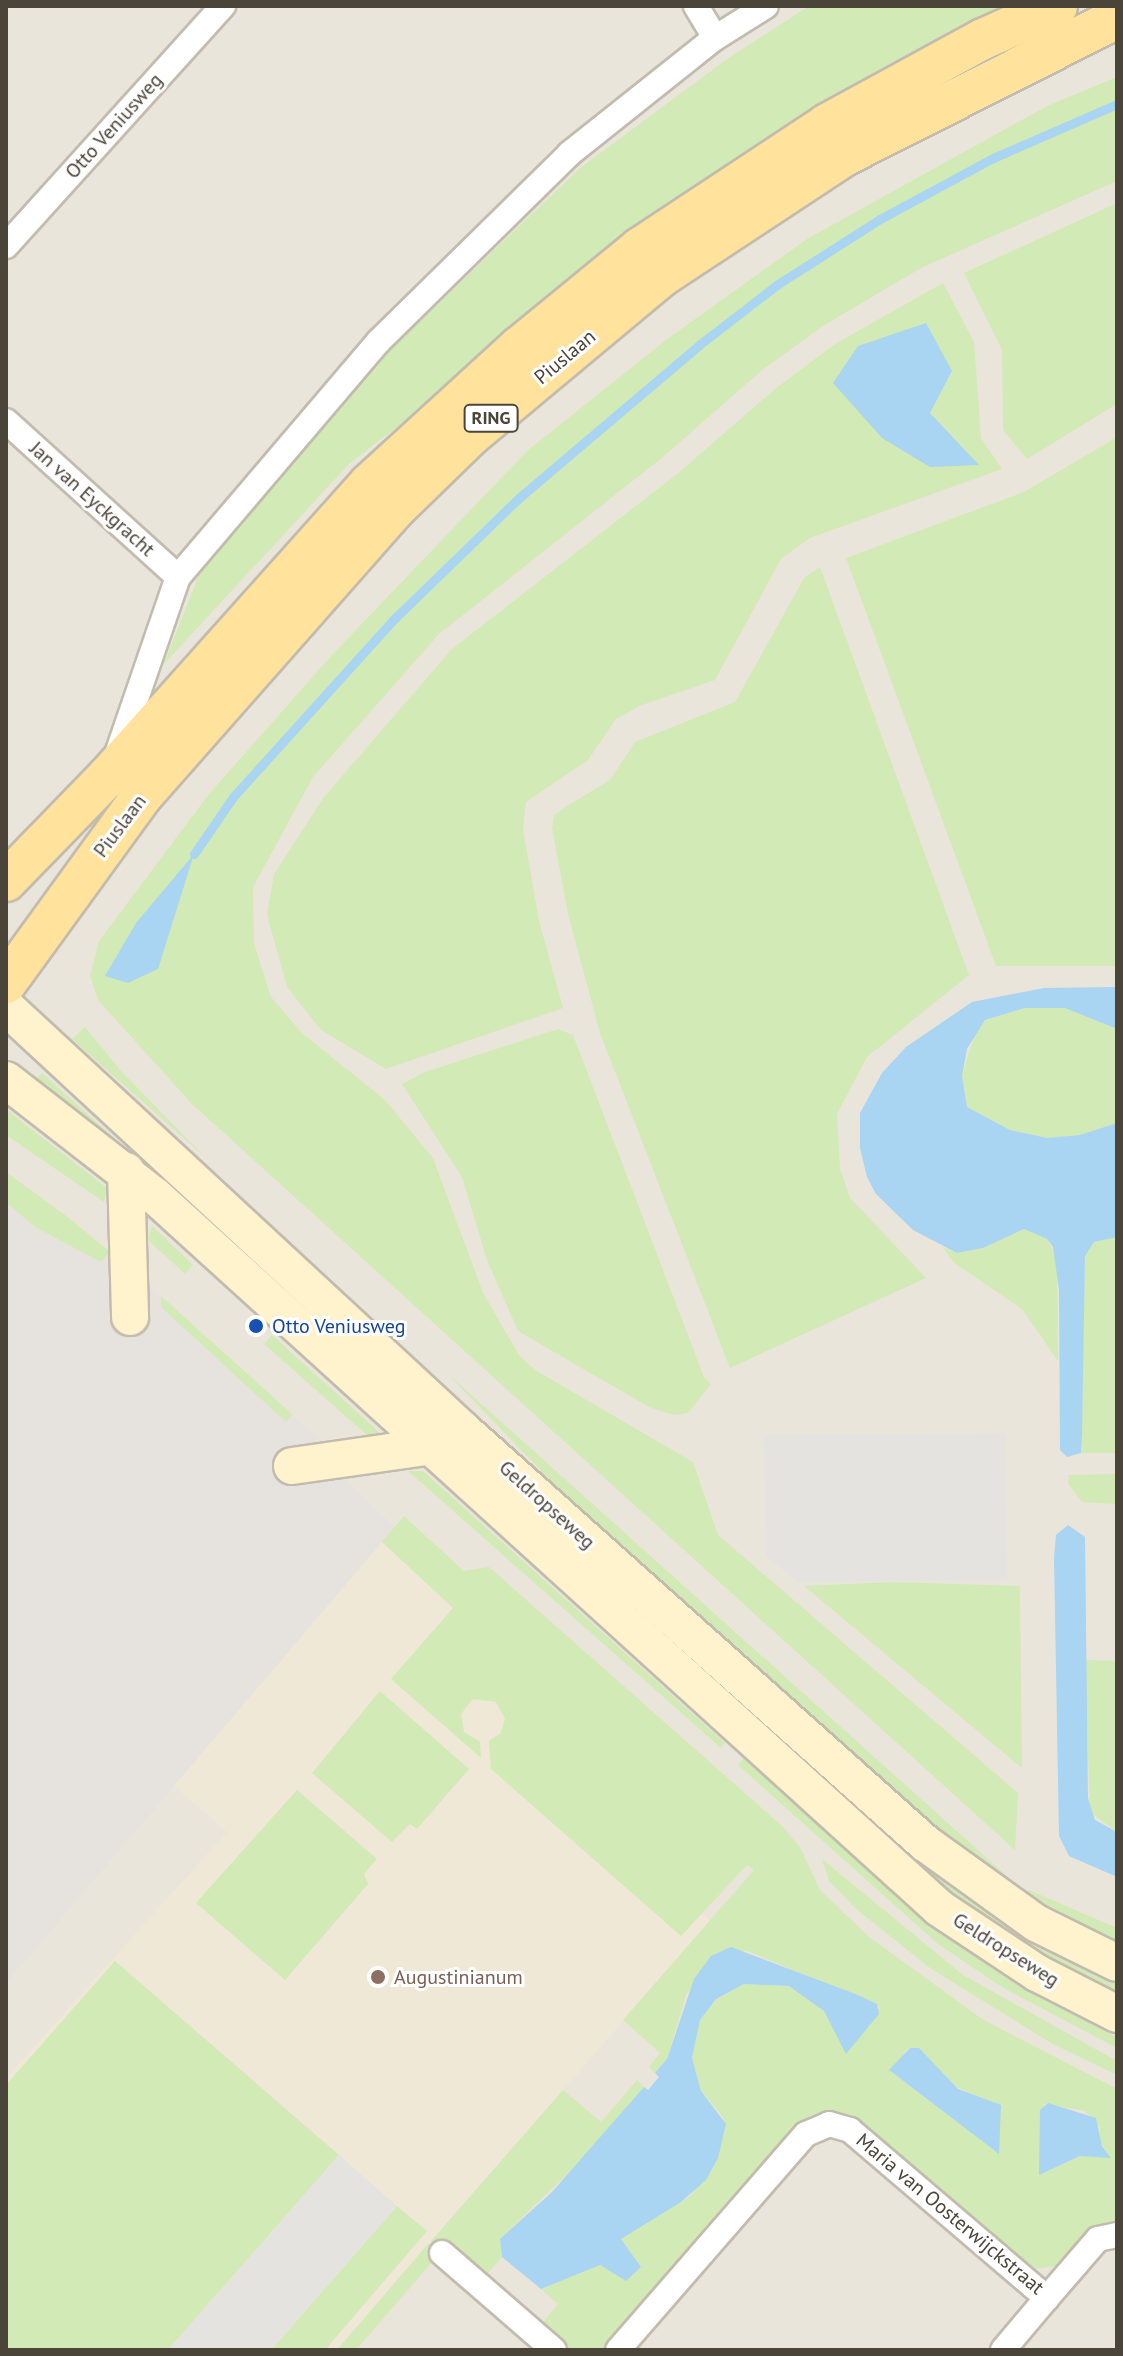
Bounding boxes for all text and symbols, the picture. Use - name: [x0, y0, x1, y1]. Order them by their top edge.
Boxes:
- street label: Otto Veniusweg: [60, 68, 168, 184]
- street label: Piuslaan: [530, 325, 600, 389]
- road number: RING: [463, 404, 519, 432]
- street label: Jan van Eyckgracht: [24, 436, 160, 562]
- street label: Piuslaan: [89, 790, 151, 862]
- place label: Otto Veniusweg: [272, 1314, 406, 1338]
- marker: Otto Veniusweg: [247, 1317, 265, 1335]
- street label: Geldropseweg: [494, 1456, 600, 1554]
- street label: Geldropseweg: [948, 1908, 1064, 1992]
- place label: Augustinianum: [394, 1965, 523, 1989]
- marker: Augustinianum: [369, 1968, 387, 1986]
- street label: Maria van Oosterwijckstraat: [851, 2128, 1049, 2300]

